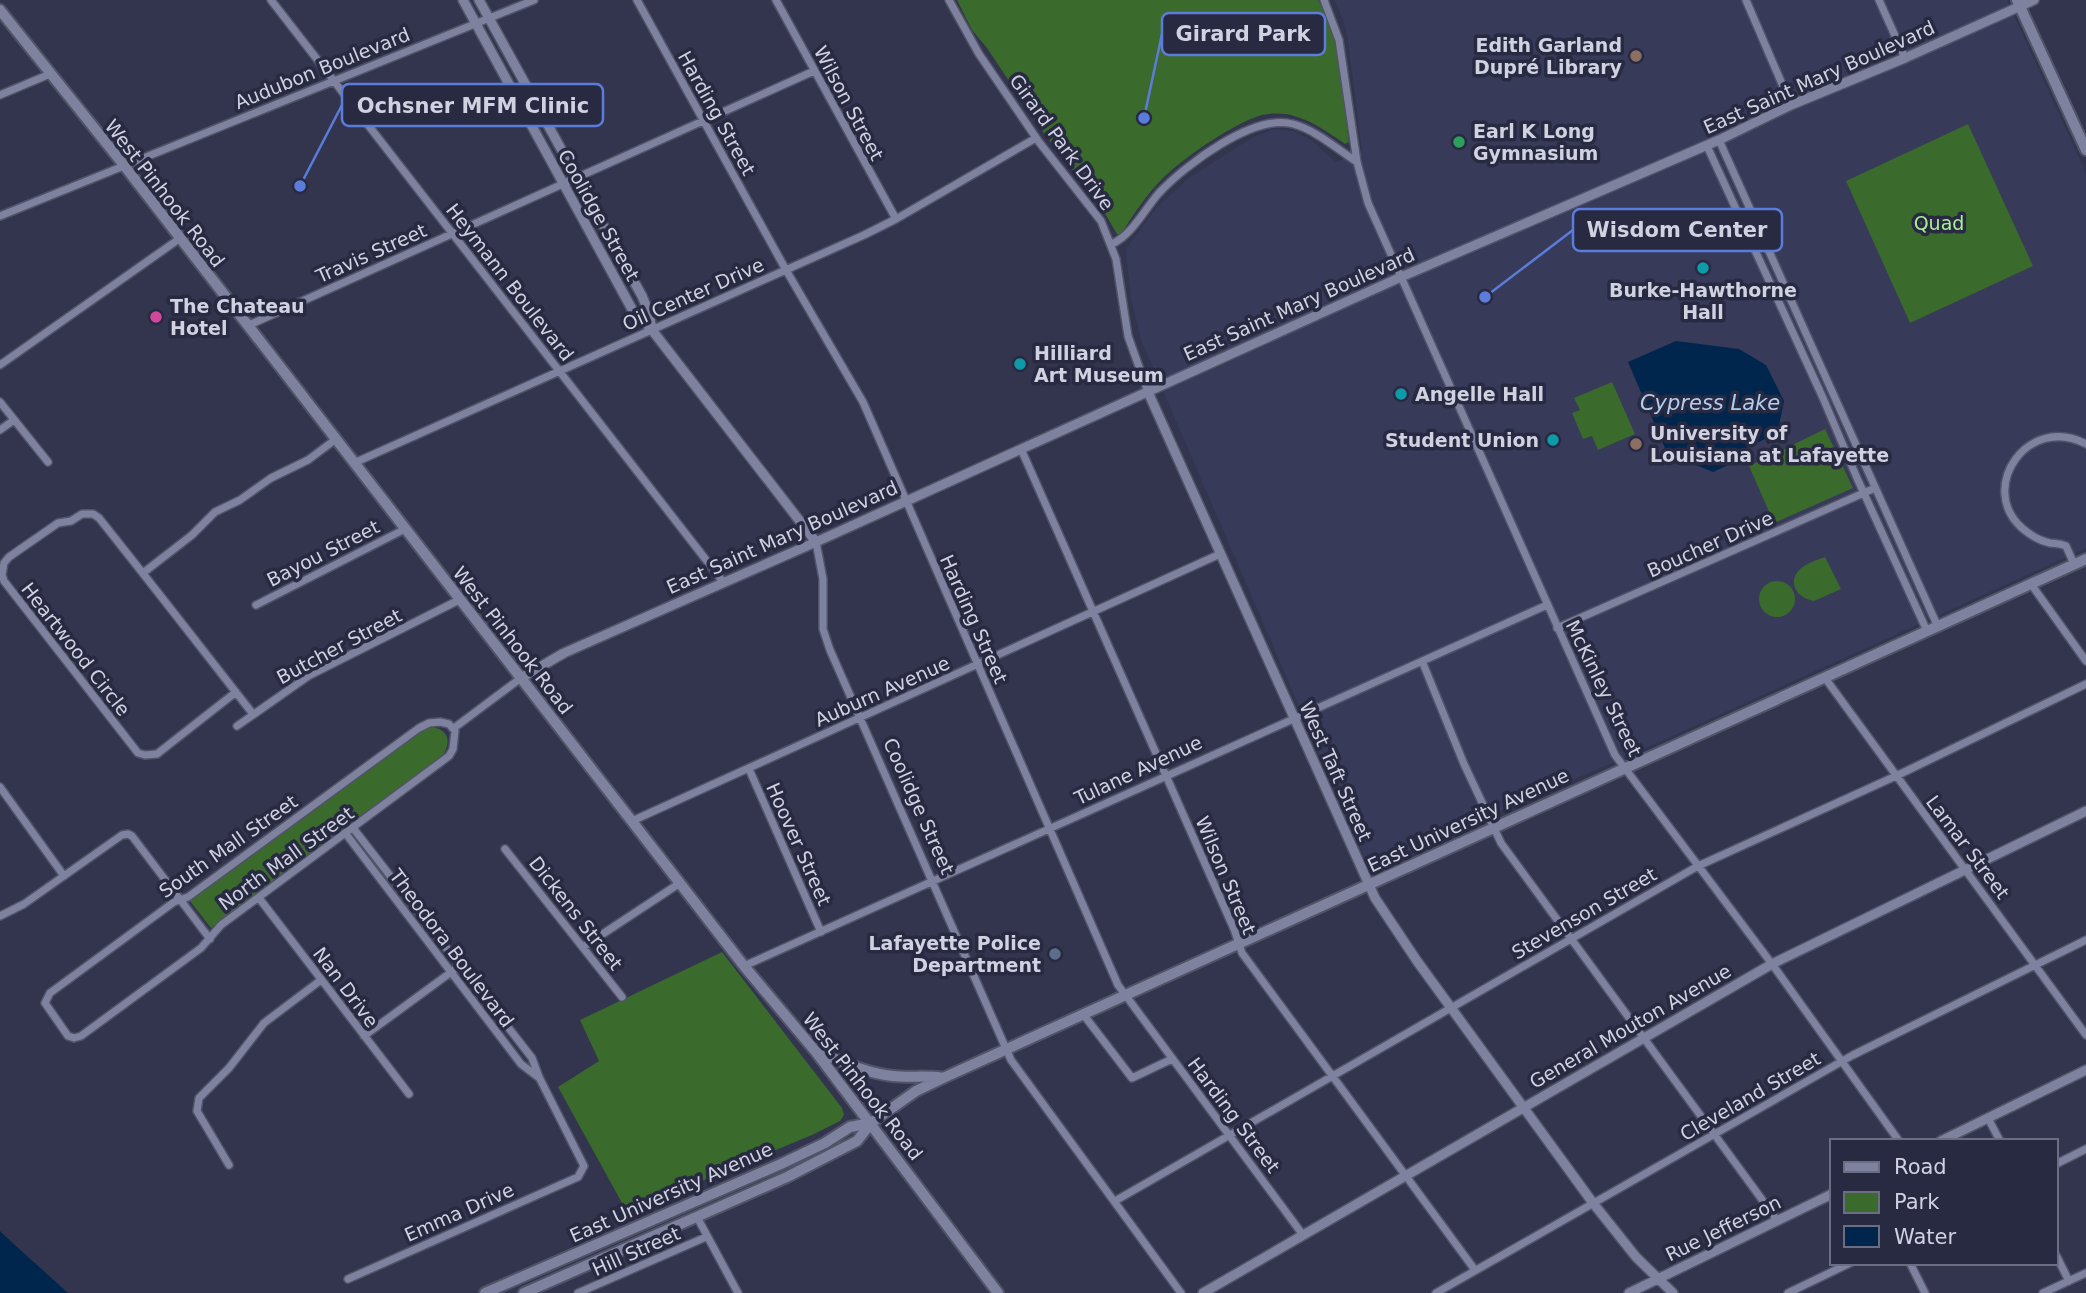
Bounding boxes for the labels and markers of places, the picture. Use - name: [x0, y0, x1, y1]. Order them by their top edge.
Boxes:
- callout: Girard Park: [1162, 13, 1325, 55]
- place label: Edith Garland Dupré Library: [1474, 34, 1623, 78]
- marker: Edith Garland Dupré Library: [1628, 48, 1644, 64]
- callout: Ochsner MFM Clinic: [342, 84, 603, 126]
- place label: Earl K Long Gymnasium: [1473, 120, 1598, 164]
- marker: Earl K Long Gymnasium: [1451, 134, 1467, 150]
- callout: Wisdom Center: [1573, 209, 1782, 251]
- marker: Burke-Hawthorne Hall: [1695, 260, 1711, 276]
- place label: Burke-Hawthorne Hall: [1609, 279, 1797, 323]
- place label: The Chateau Hotel: [170, 295, 305, 339]
- marker: The Chateau Hotel: [148, 309, 164, 325]
- place label: Hilliard Art Museum: [1034, 342, 1164, 386]
- marker: Hilliard Art Museum: [1012, 356, 1028, 372]
- place label: Angelle Hall: [1415, 383, 1544, 405]
- marker: Angelle Hall: [1393, 386, 1409, 402]
- place label: University of Louisiana at Lafayette: [1650, 422, 1889, 466]
- place label: Student Union: [1385, 429, 1539, 451]
- marker: Student Union: [1545, 432, 1561, 448]
- marker: University of Louisiana at Lafayette: [1628, 436, 1644, 452]
- place label: Lafayette Police Department: [868, 932, 1041, 976]
- marker: Lafayette Police Department: [1047, 946, 1063, 962]

